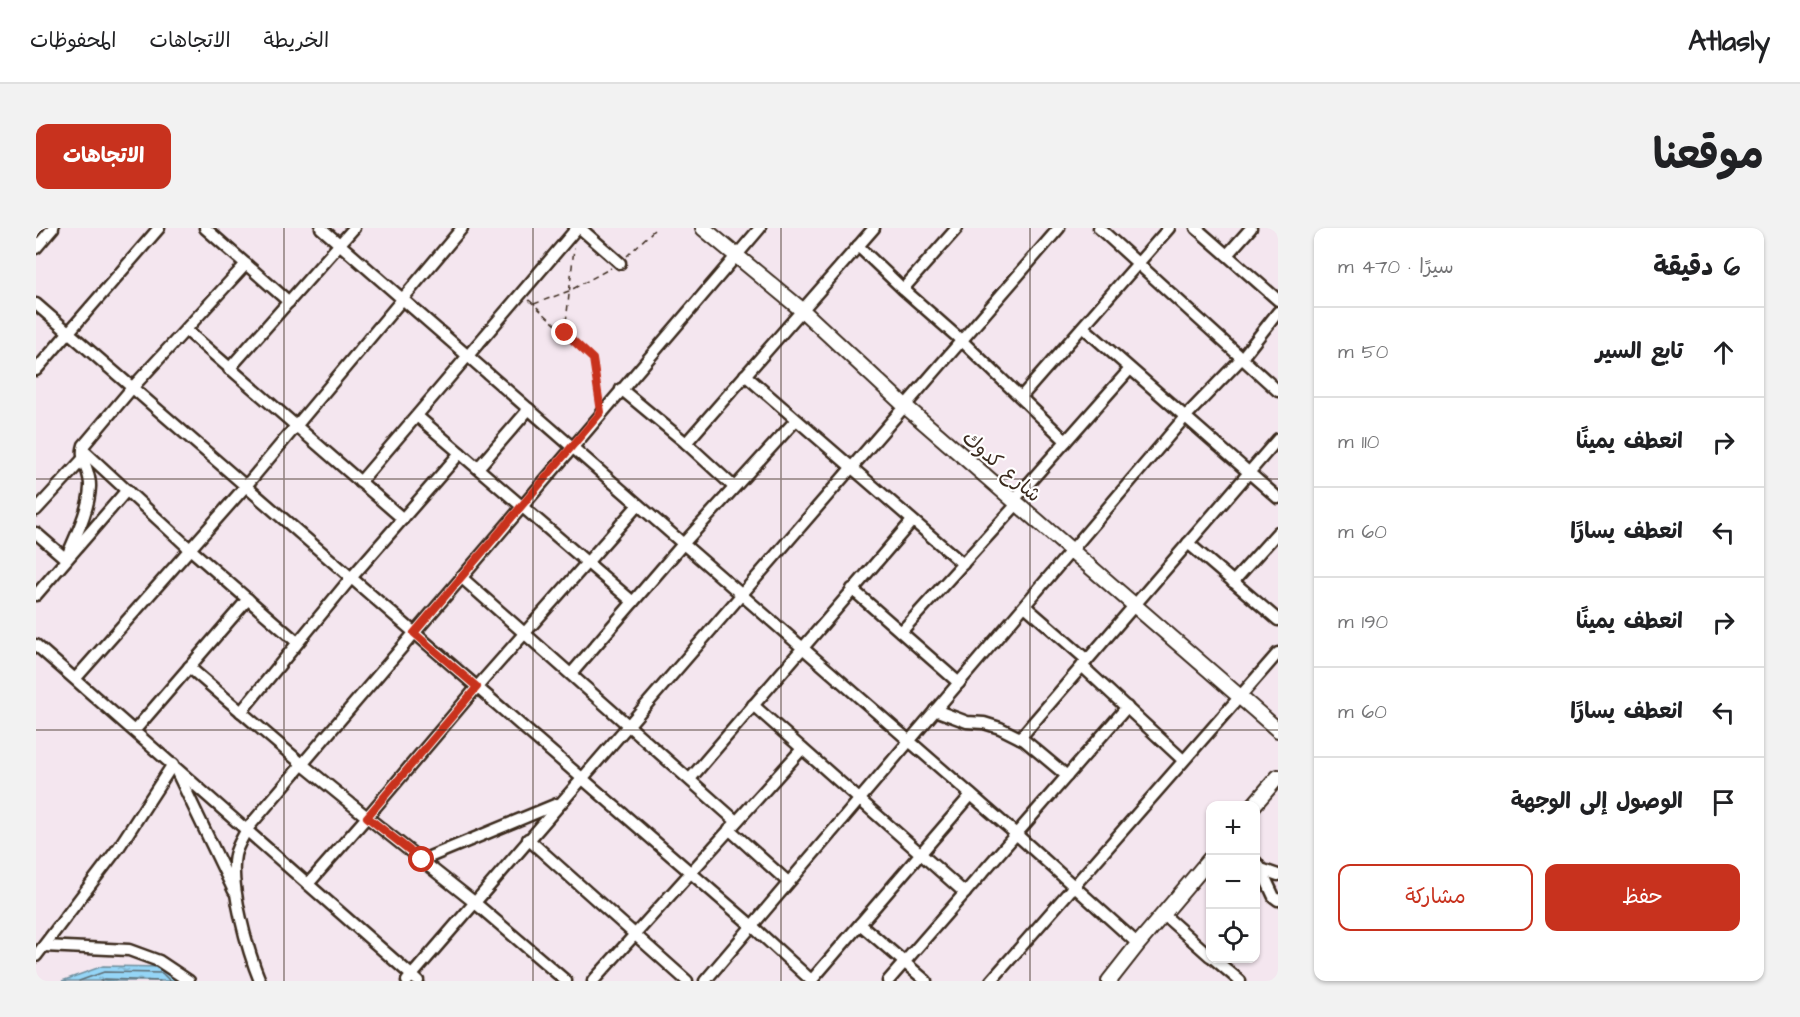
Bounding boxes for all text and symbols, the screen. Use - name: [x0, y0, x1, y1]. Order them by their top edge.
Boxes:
- text: Atlasly: [1688, 22, 1770, 61]
- text: المحفوظات: [30, 26, 116, 55]
- text: الاتجاهات: [149, 26, 231, 55]
- text: الخريطة: [264, 26, 329, 55]
- button: الاتجاهات: [36, 124, 171, 189]
- text: موقعنا: [1653, 127, 1764, 185]
- text: 6 دقيقة: [1653, 249, 1740, 285]
- text: سيرًا · 470 m: [1338, 253, 1454, 281]
- route end: [551, 319, 577, 345]
- text: تابع السير: [1596, 336, 1683, 367]
- icon: ahead: [1707, 336, 1740, 369]
- text: 50 m: [1338, 338, 1388, 366]
- street label: شارع كدوك: [956, 425, 1047, 509]
- text: انعطف يمينًا: [1576, 426, 1683, 457]
- icon: right: [1707, 426, 1740, 459]
- text: 110 m: [1338, 428, 1379, 456]
- text: انعطف يسارًا: [1570, 516, 1683, 547]
- icon: left: [1707, 516, 1740, 549]
- text: 60 m: [1338, 518, 1387, 546]
- text: انعطف يمينًا: [1576, 606, 1683, 637]
- icon: right: [1707, 606, 1740, 639]
- text: 190 m: [1338, 608, 1388, 636]
- text: انعطف يسارًا: [1570, 696, 1683, 727]
- icon: left: [1707, 696, 1740, 729]
- text: 60 m: [1338, 698, 1387, 726]
- text: الوصول إلى الوجهة: [1511, 786, 1683, 817]
- icon: arrive: [1707, 786, 1740, 819]
- map controls: [1206, 801, 1260, 963]
- button: +: [1206, 801, 1260, 855]
- route start: [408, 846, 434, 872]
- button: −: [1206, 855, 1260, 909]
- button: مشاركة: [1338, 864, 1533, 931]
- button: حفظ: [1545, 864, 1740, 931]
- button: locate: [1206, 909, 1260, 963]

